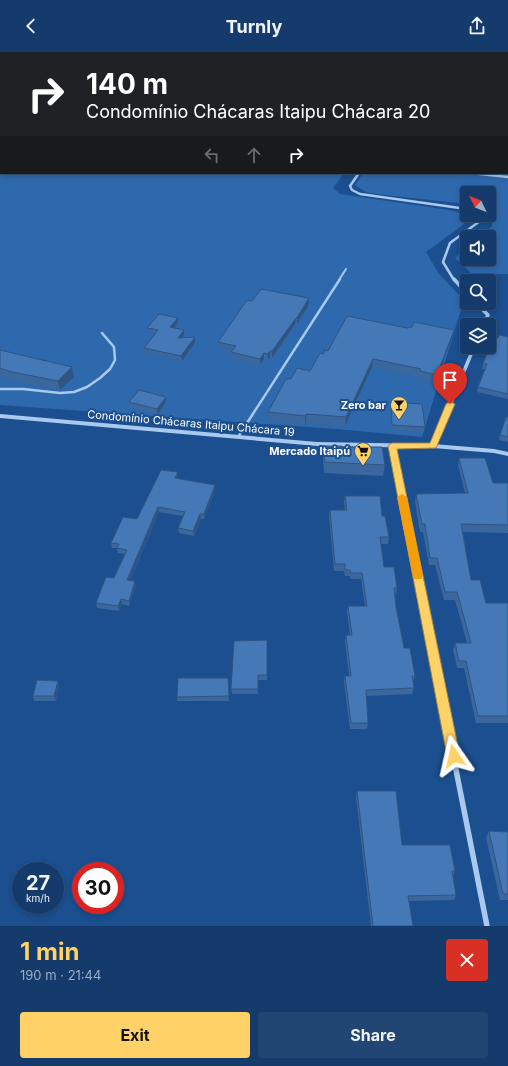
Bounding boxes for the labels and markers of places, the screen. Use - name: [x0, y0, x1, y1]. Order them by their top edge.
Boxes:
- pin: [433, 363, 467, 404]
- bar icon: Zero bar: [389, 395, 409, 420]
- place label: Zero bar: [341, 398, 387, 412]
- supermarket icon: Mercado Itaipú: [353, 441, 373, 466]
- place label: Mercado Itaipú: [269, 444, 350, 458]

